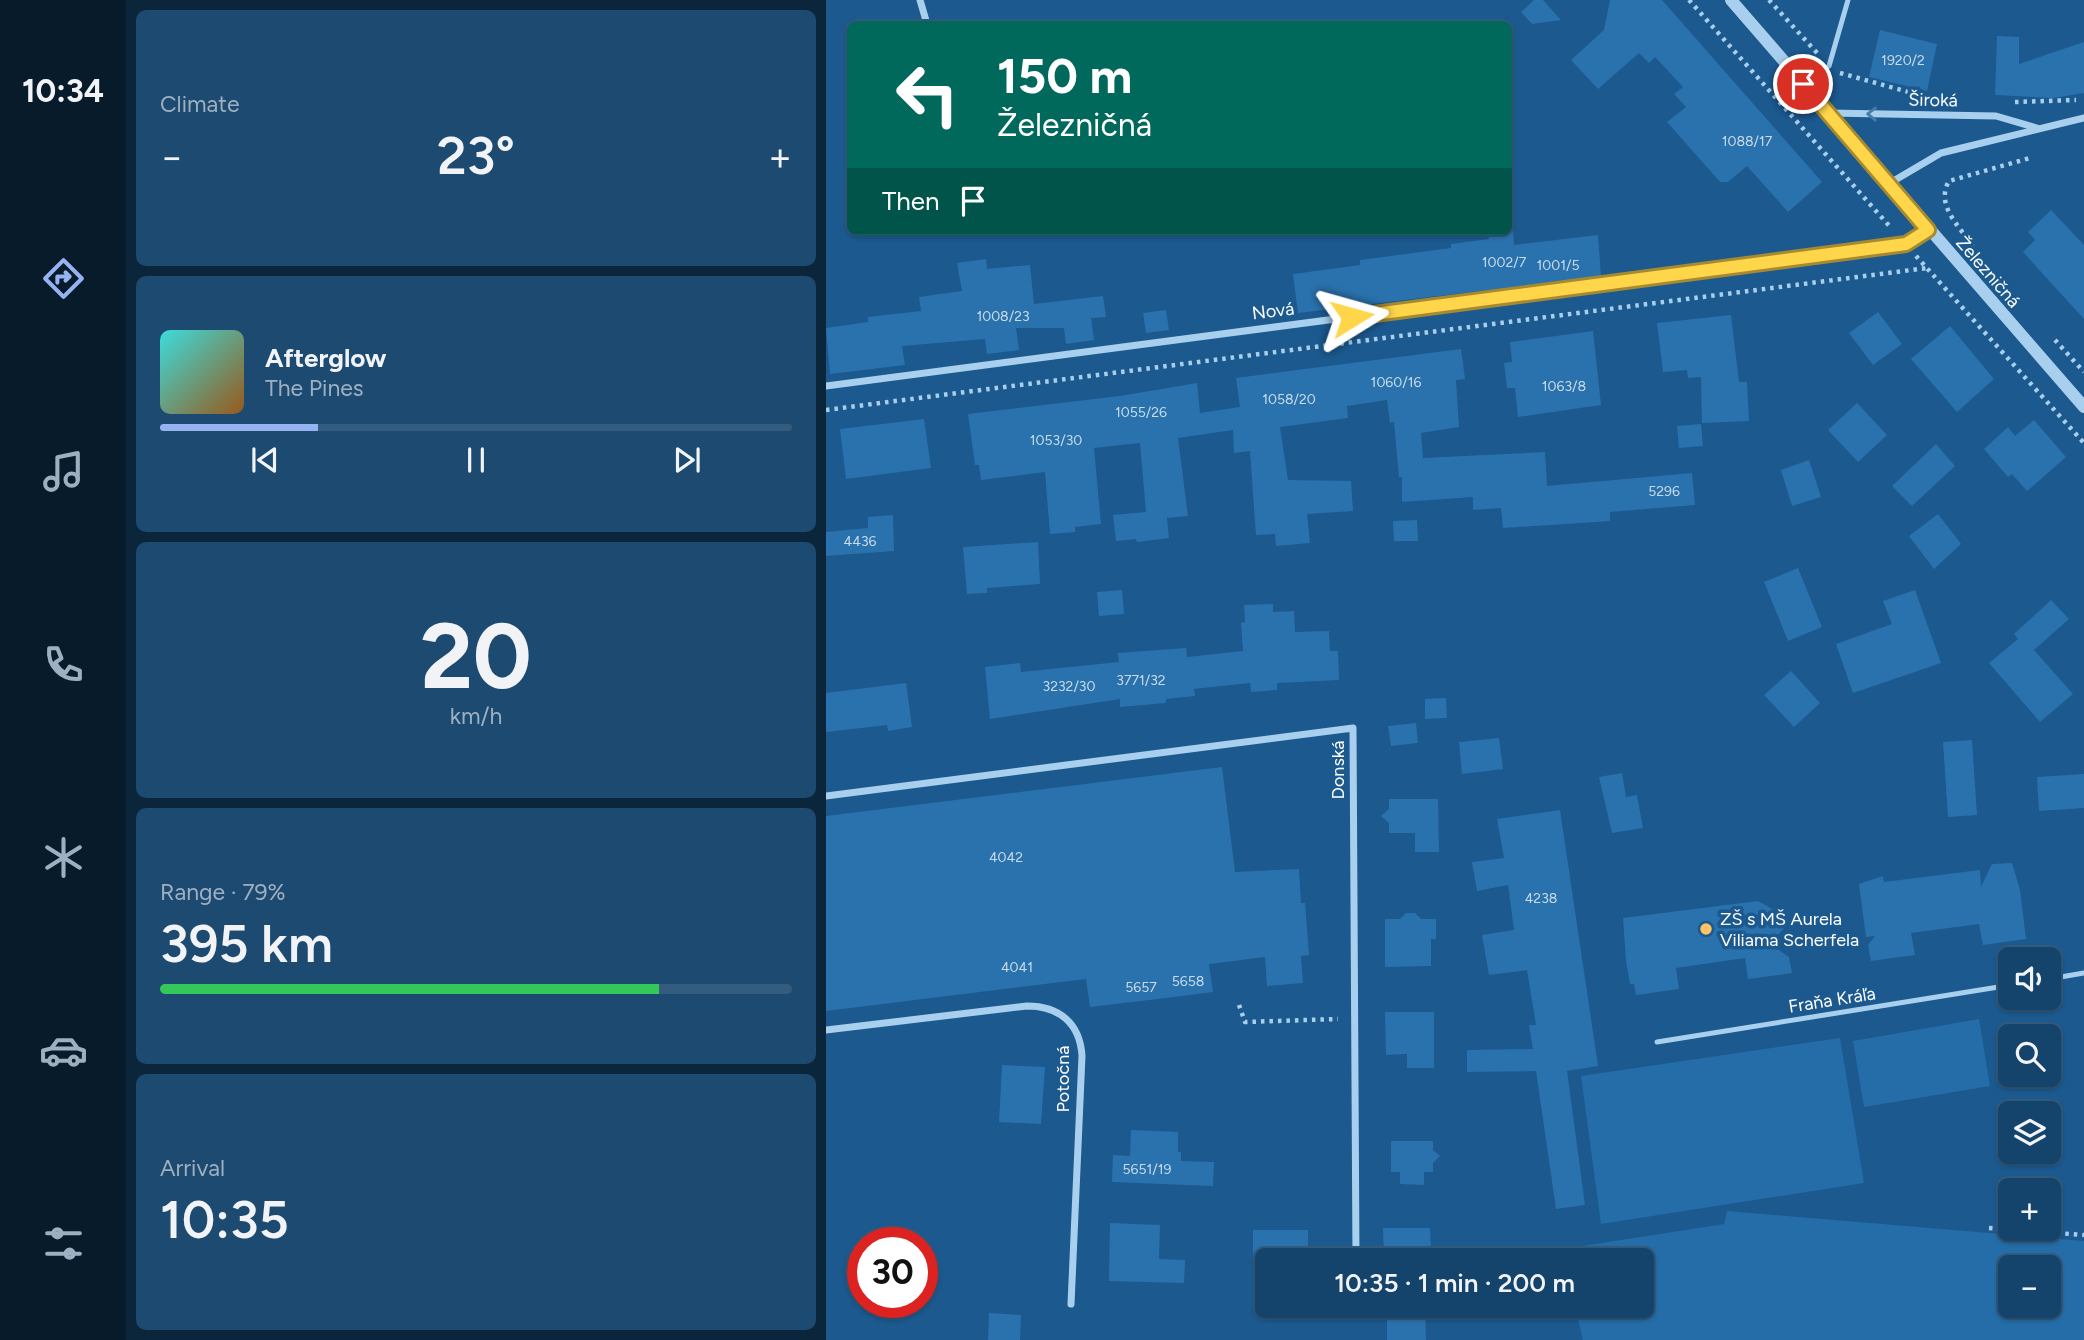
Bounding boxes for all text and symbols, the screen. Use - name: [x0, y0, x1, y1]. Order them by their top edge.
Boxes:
- text: 150 m: [997, 46, 1132, 105]
- icon: left: [882, 49, 973, 140]
- house number: 1920/2: [1881, 52, 1925, 69]
- pin: [1773, 54, 1833, 114]
- icon: arrive: [1784, 65, 1822, 103]
- text: 10:34: [22, 72, 104, 110]
- street label: Široká: [1908, 89, 1958, 111]
- text: Climate: [160, 90, 239, 118]
- text: Železničná: [997, 106, 1152, 144]
- one-way arrow: [1866, 106, 1877, 121]
- text: 23°: [437, 125, 515, 187]
- house number: 1088/17: [1722, 133, 1773, 150]
- text: −: [160, 134, 184, 180]
- text: +: [768, 134, 792, 180]
- icon: arrive: [954, 182, 992, 220]
- text: Then: [882, 185, 940, 217]
- street label: Železničná: [1951, 232, 2025, 312]
- icon: directions: [39, 254, 88, 303]
- house number: 1002/7: [1482, 254, 1527, 271]
- house number: 1001/5: [1536, 257, 1580, 274]
- position arrow: [1315, 280, 1389, 354]
- street label: Nová: [1251, 297, 1295, 325]
- house number: 1008/23: [976, 308, 1030, 325]
- text: Afterglow: [265, 342, 387, 374]
- text: The Pines: [265, 374, 364, 402]
- house number: 1060/16: [1371, 374, 1421, 391]
- house number: 1063/8: [1542, 378, 1586, 395]
- house number: 1058/20: [1262, 391, 1316, 408]
- house number: 1055/26: [1115, 404, 1167, 421]
- house number: 1053/30: [1030, 432, 1082, 449]
- icon: previous: [246, 441, 284, 479]
- icon: pause: [457, 441, 495, 479]
- icon: next: [668, 441, 706, 479]
- icon: music: [39, 447, 88, 496]
- house number: 5296: [1648, 483, 1680, 500]
- house number: 4436: [844, 533, 877, 550]
- text: 20: [420, 602, 532, 711]
- icon: phone: [39, 640, 88, 689]
- house number: 3771/32: [1116, 672, 1166, 689]
- house number: 3232/30: [1043, 678, 1095, 695]
- text: km/h: [450, 702, 502, 730]
- street label: Donská: [1327, 741, 1349, 799]
- icon: climate: [39, 833, 88, 882]
- house number: 4042: [989, 849, 1023, 866]
- text: Range · 79%: [160, 878, 286, 906]
- house number: 4238: [1525, 890, 1557, 907]
- place label: ZŠ s MŠ Aurela Viliama Scherfela: [1720, 908, 1859, 951]
- text: 395 km: [160, 913, 333, 975]
- marker: ZŠ s MŠ Aurela Viliama Scherfela: [1698, 921, 1714, 937]
- map controls: [1998, 947, 2061, 1318]
- button: sound: [1998, 947, 2061, 1010]
- house number: 4041: [1001, 959, 1033, 976]
- house number: 5658: [1172, 973, 1204, 990]
- house number: 5657: [1125, 979, 1157, 996]
- street label: Fraňa Kráľa: [1787, 982, 1877, 1018]
- button: search: [1998, 1024, 2061, 1087]
- icon: car: [39, 1026, 88, 1075]
- street label: Potočná: [1052, 1046, 1074, 1112]
- button: layers: [1998, 1101, 2061, 1164]
- text: Arrival: [160, 1154, 225, 1182]
- house number: 5651/19: [1123, 1161, 1172, 1178]
- button: +: [1998, 1178, 2061, 1241]
- text: 10:35: [160, 1189, 289, 1251]
- icon: filters: [39, 1219, 88, 1268]
- speed limit sign: 30: [847, 1227, 938, 1318]
- button: −: [1998, 1255, 2061, 1318]
- text: 10:35 · 1 min · 200 m: [1334, 1267, 1575, 1299]

